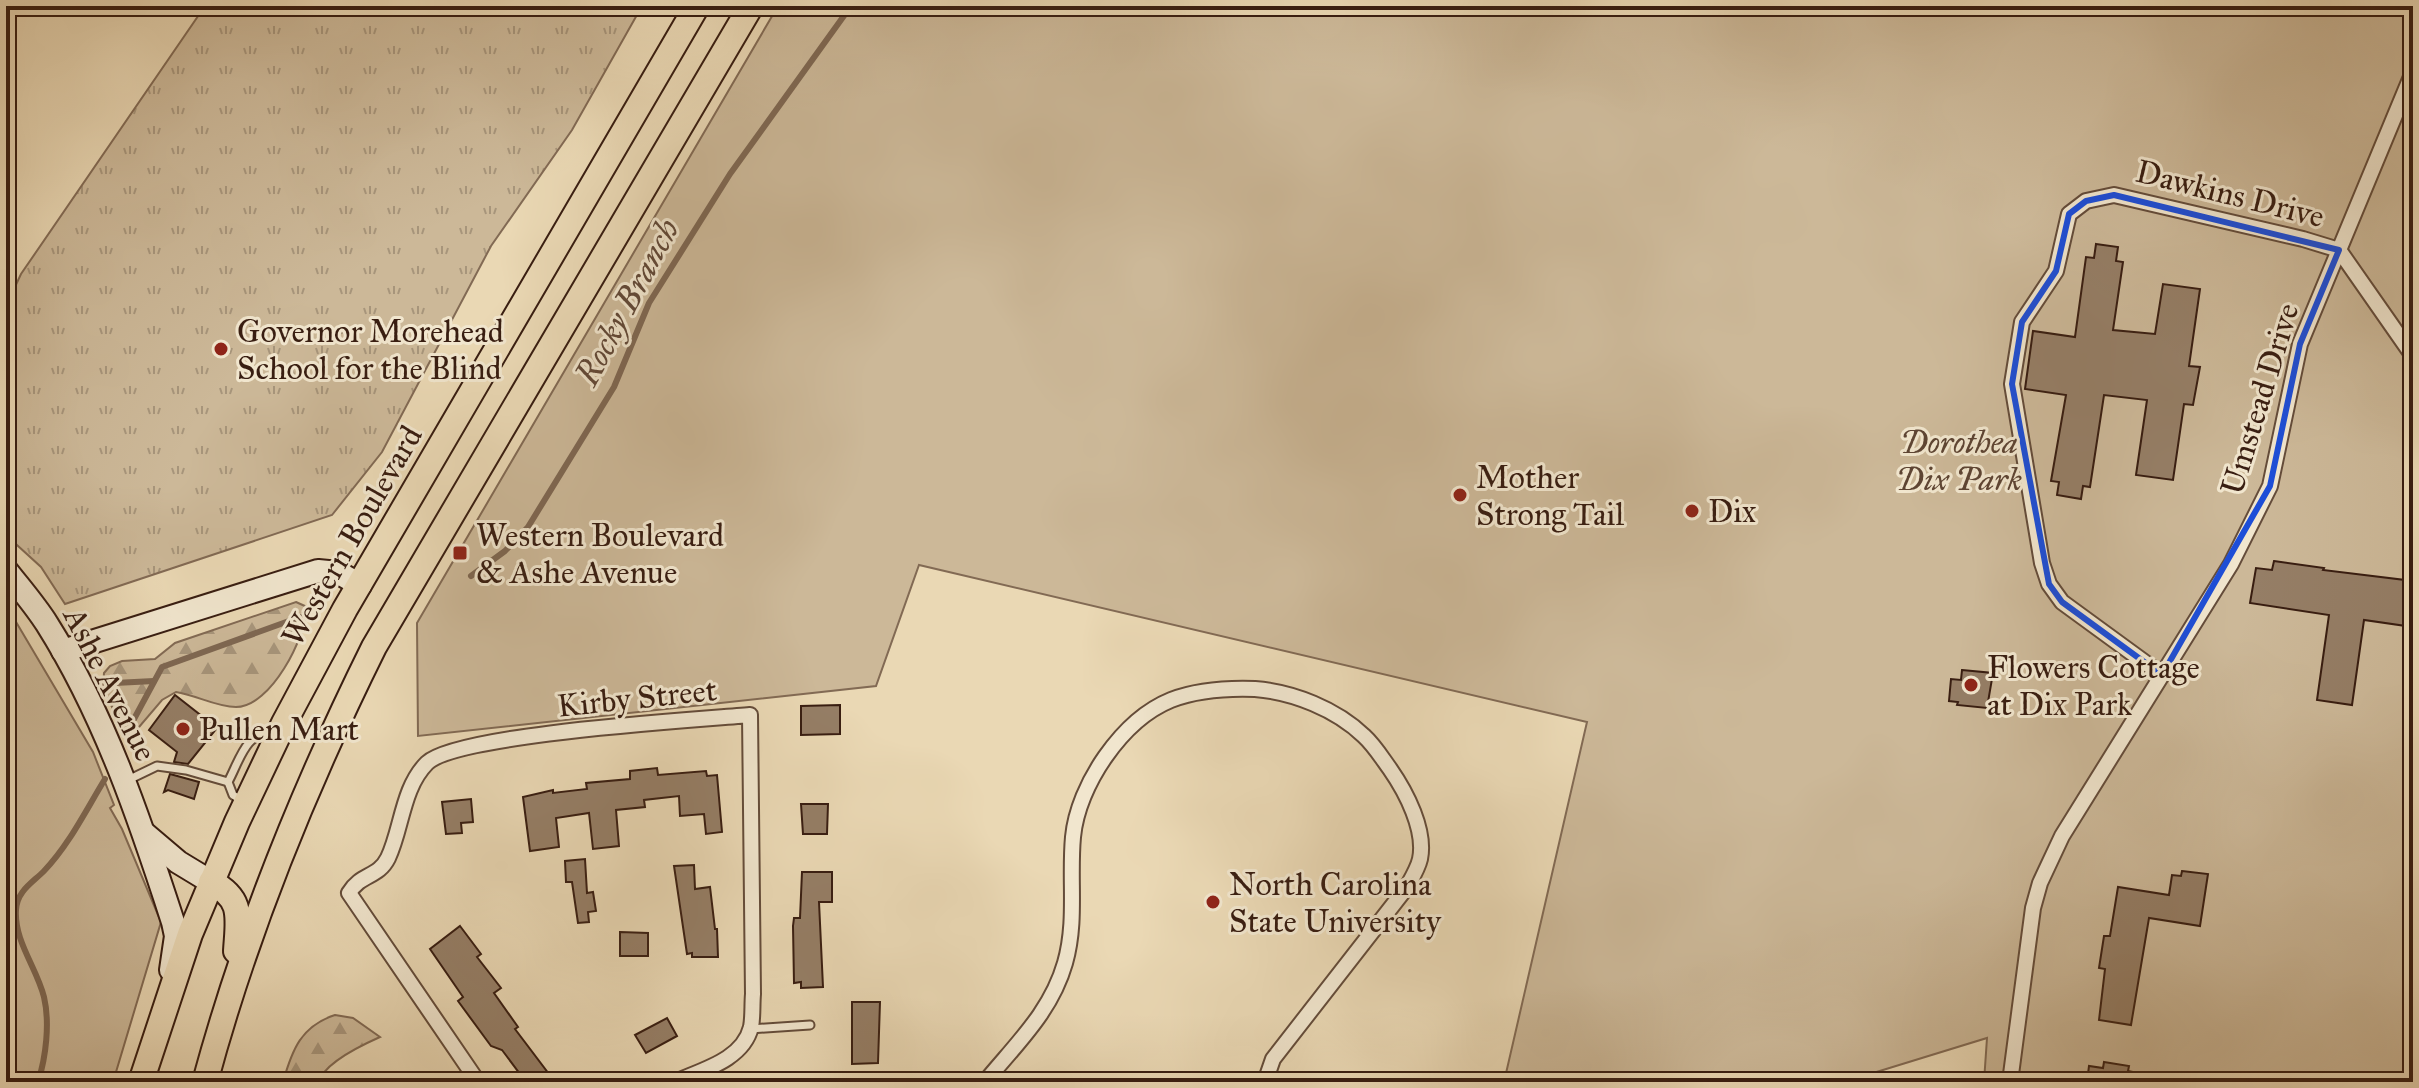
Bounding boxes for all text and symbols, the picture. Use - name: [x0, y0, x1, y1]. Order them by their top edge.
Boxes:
- street label: Dawkins Drive: [2132, 152, 2328, 236]
- water label: Rocky Branch: [566, 212, 688, 393]
- street label: Umstead Drive: [2212, 299, 2308, 499]
- place label: Governor Morehead School for the Blind: [237, 312, 504, 388]
- marker: Governor Morehead School for the Blind: [212, 340, 230, 358]
- street label: Western Boulevard: [273, 419, 431, 653]
- park label: Dorothea Dix Park: [1896, 423, 2022, 499]
- place label: Mother Strong Tail: [1476, 458, 1624, 534]
- marker: Mother Strong Tail: [1451, 486, 1469, 504]
- place label: Dix: [1708, 492, 1756, 531]
- marker: Dix: [1683, 502, 1701, 520]
- place label: Western Boulevard & Ashe Avenue: [476, 516, 724, 592]
- marker: Western Boulevard & Ashe Avenue: [451, 544, 469, 562]
- street label: Ashe Avenue: [54, 599, 165, 767]
- place label: Flowers Cottage at Dix Park: [1987, 648, 2200, 724]
- street label: Kirby Street: [555, 670, 719, 726]
- marker: Flowers Cottage at Dix Park: [1962, 676, 1980, 694]
- place label: Pullen Mart: [199, 710, 359, 749]
- marker: Pullen Mart: [174, 720, 192, 738]
- place label: North Carolina State University: [1229, 865, 1442, 941]
- marker: North Carolina State University: [1204, 893, 1222, 911]

